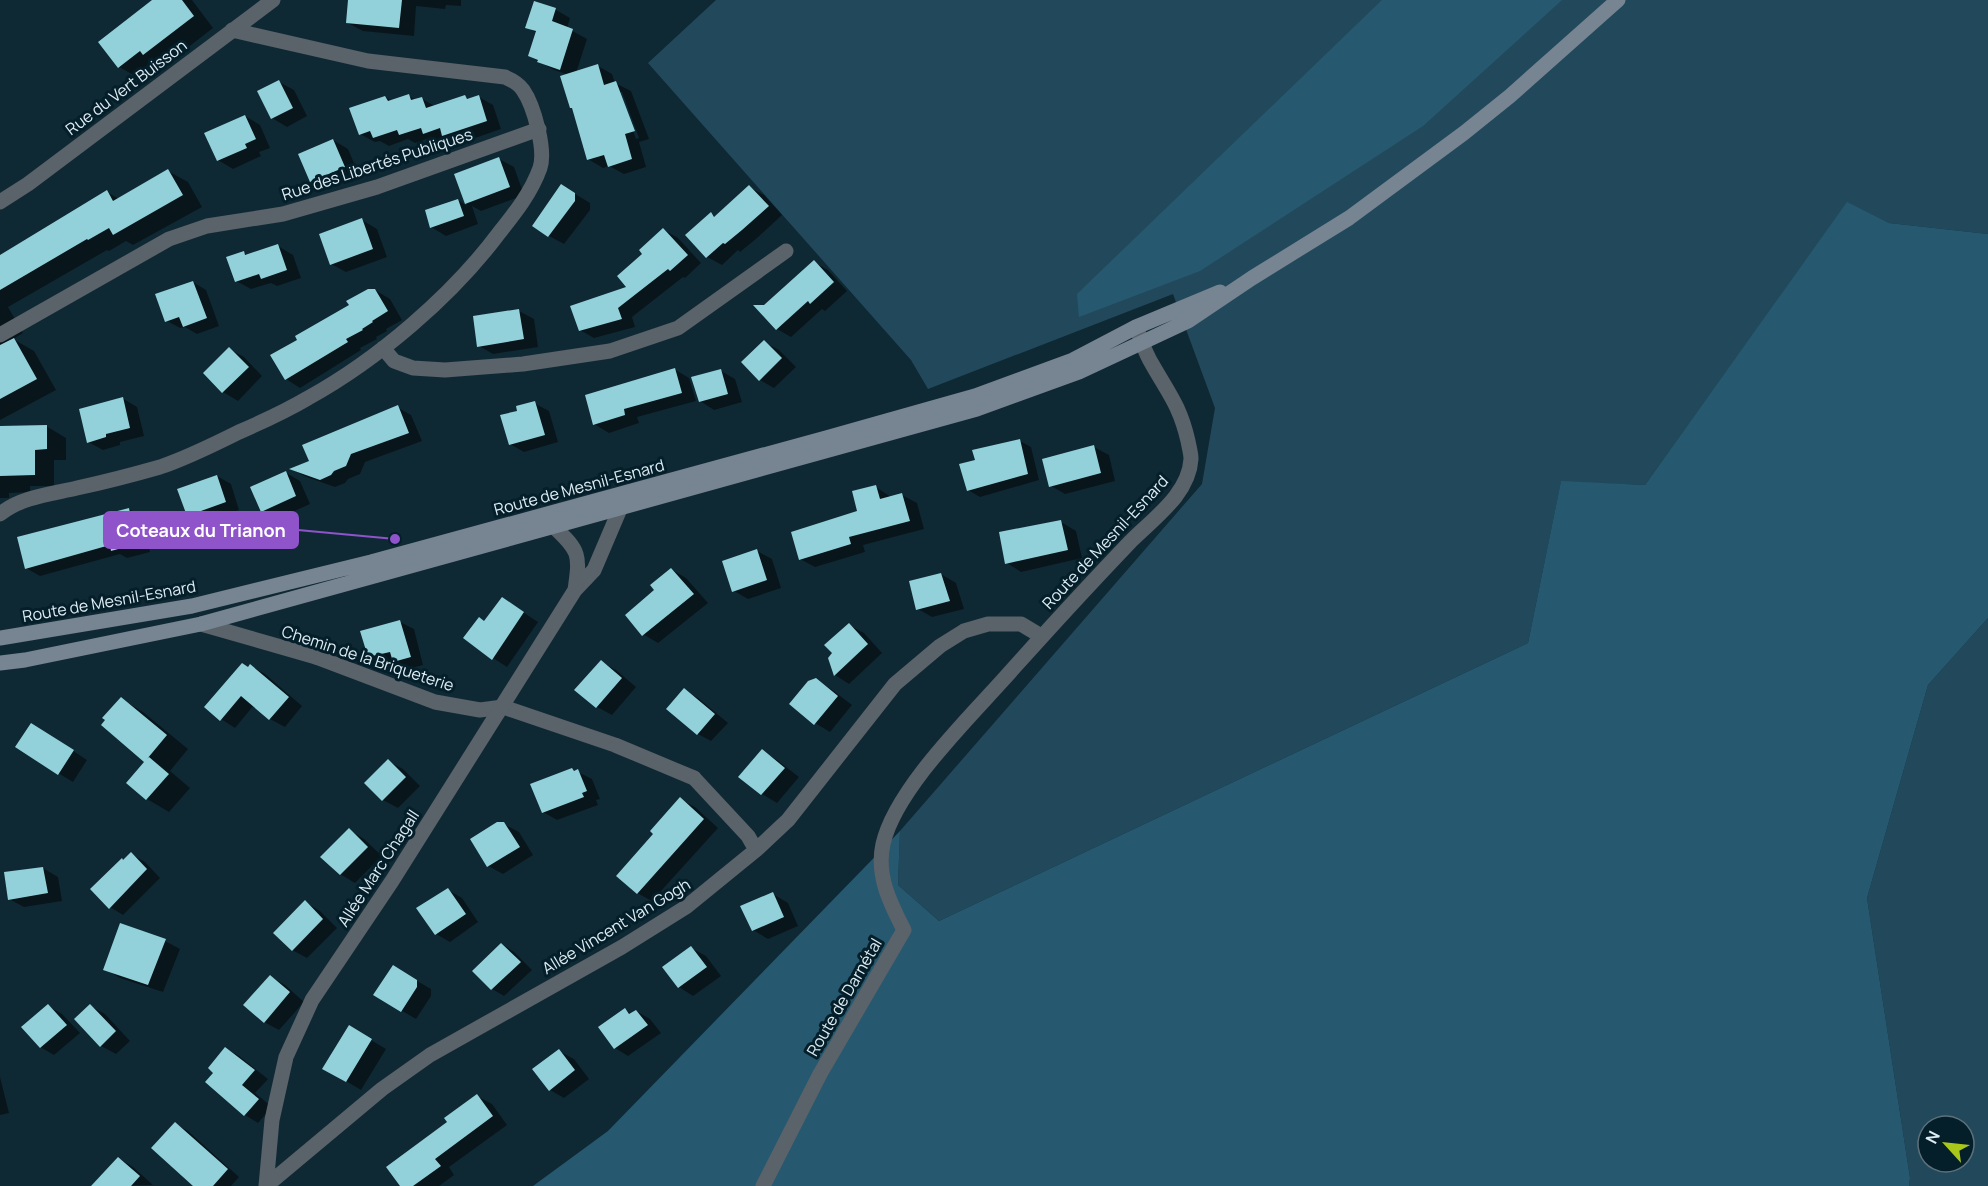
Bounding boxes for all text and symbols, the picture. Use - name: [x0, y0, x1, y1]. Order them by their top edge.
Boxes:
- street label: Rue du Vert Buisson: [61, 34, 191, 140]
- street label: Rue des Libertés Publiques: [279, 123, 475, 205]
- street label: Route de Mesnil-Esnard: [491, 454, 667, 520]
- street label: Route de Mesnil-Esnard: [1037, 470, 1173, 614]
- callout: Coteaux du Trianon: [104, 512, 298, 548]
- text: Coteaux du Trianon: [116, 518, 286, 542]
- street label: Route de Mesnil-Esnard: [21, 575, 197, 627]
- street label: Chemin de la Briqueterie: [279, 620, 457, 696]
- street label: Allée Marc Chagall: [332, 805, 424, 931]
- street label: Allée Vincent Van Gogh: [538, 873, 694, 979]
- street label: Route de Darnétal: [801, 934, 887, 1060]
- north arrow: [1916, 1114, 1976, 1174]
- text: N: [1920, 1127, 1945, 1147]

